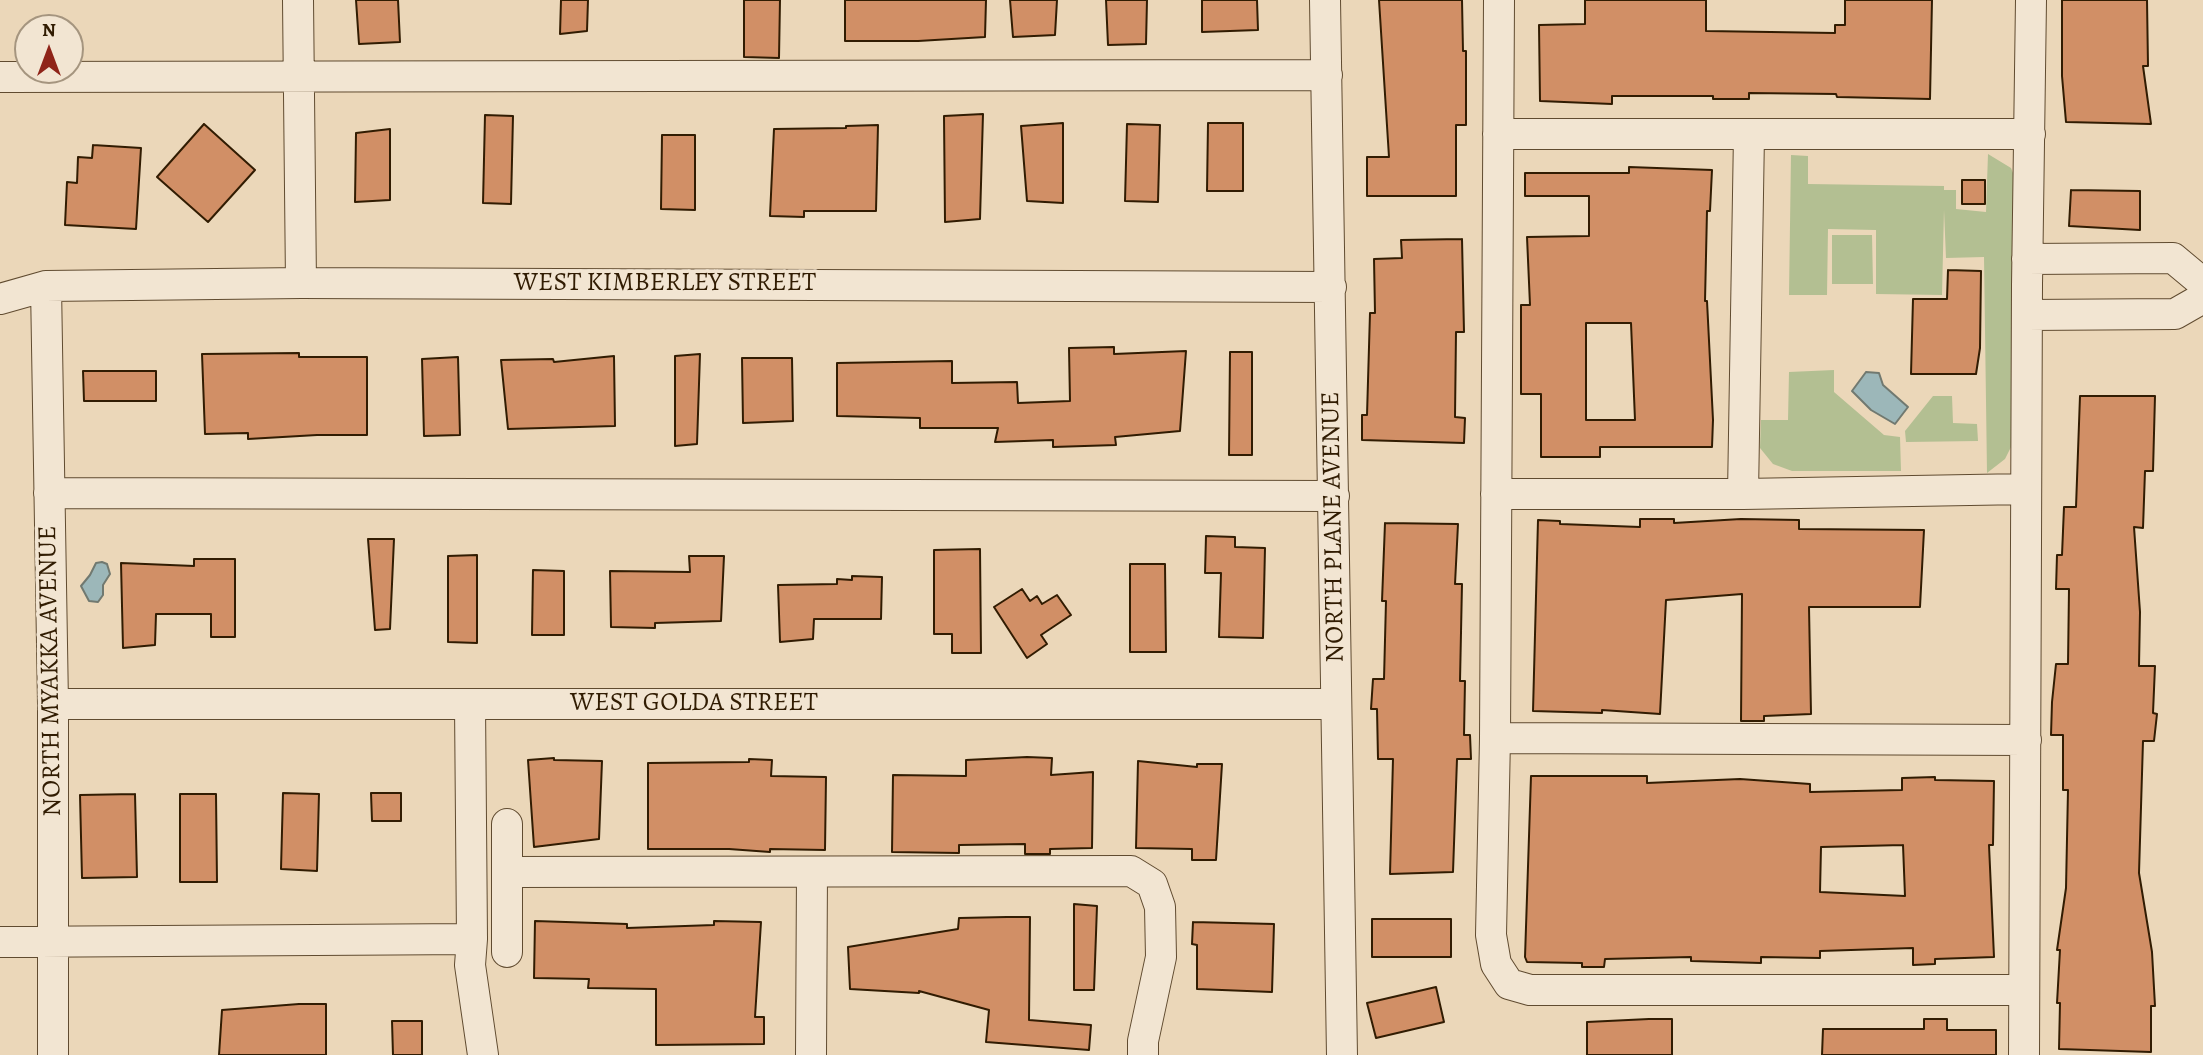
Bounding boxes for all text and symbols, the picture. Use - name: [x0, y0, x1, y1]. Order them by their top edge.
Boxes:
- north arrow: [14, 14, 84, 84]
- text: N: [42, 17, 56, 43]
- street label: WEST KIMBERLEY STREET: [514, 268, 816, 300]
- street label: NORTH PLANE AVENUE: [1316, 391, 1352, 663]
- street label: NORTH MYAKKA AVENUE: [33, 525, 69, 817]
- street label: WEST GOLDA STREET: [570, 688, 818, 720]

